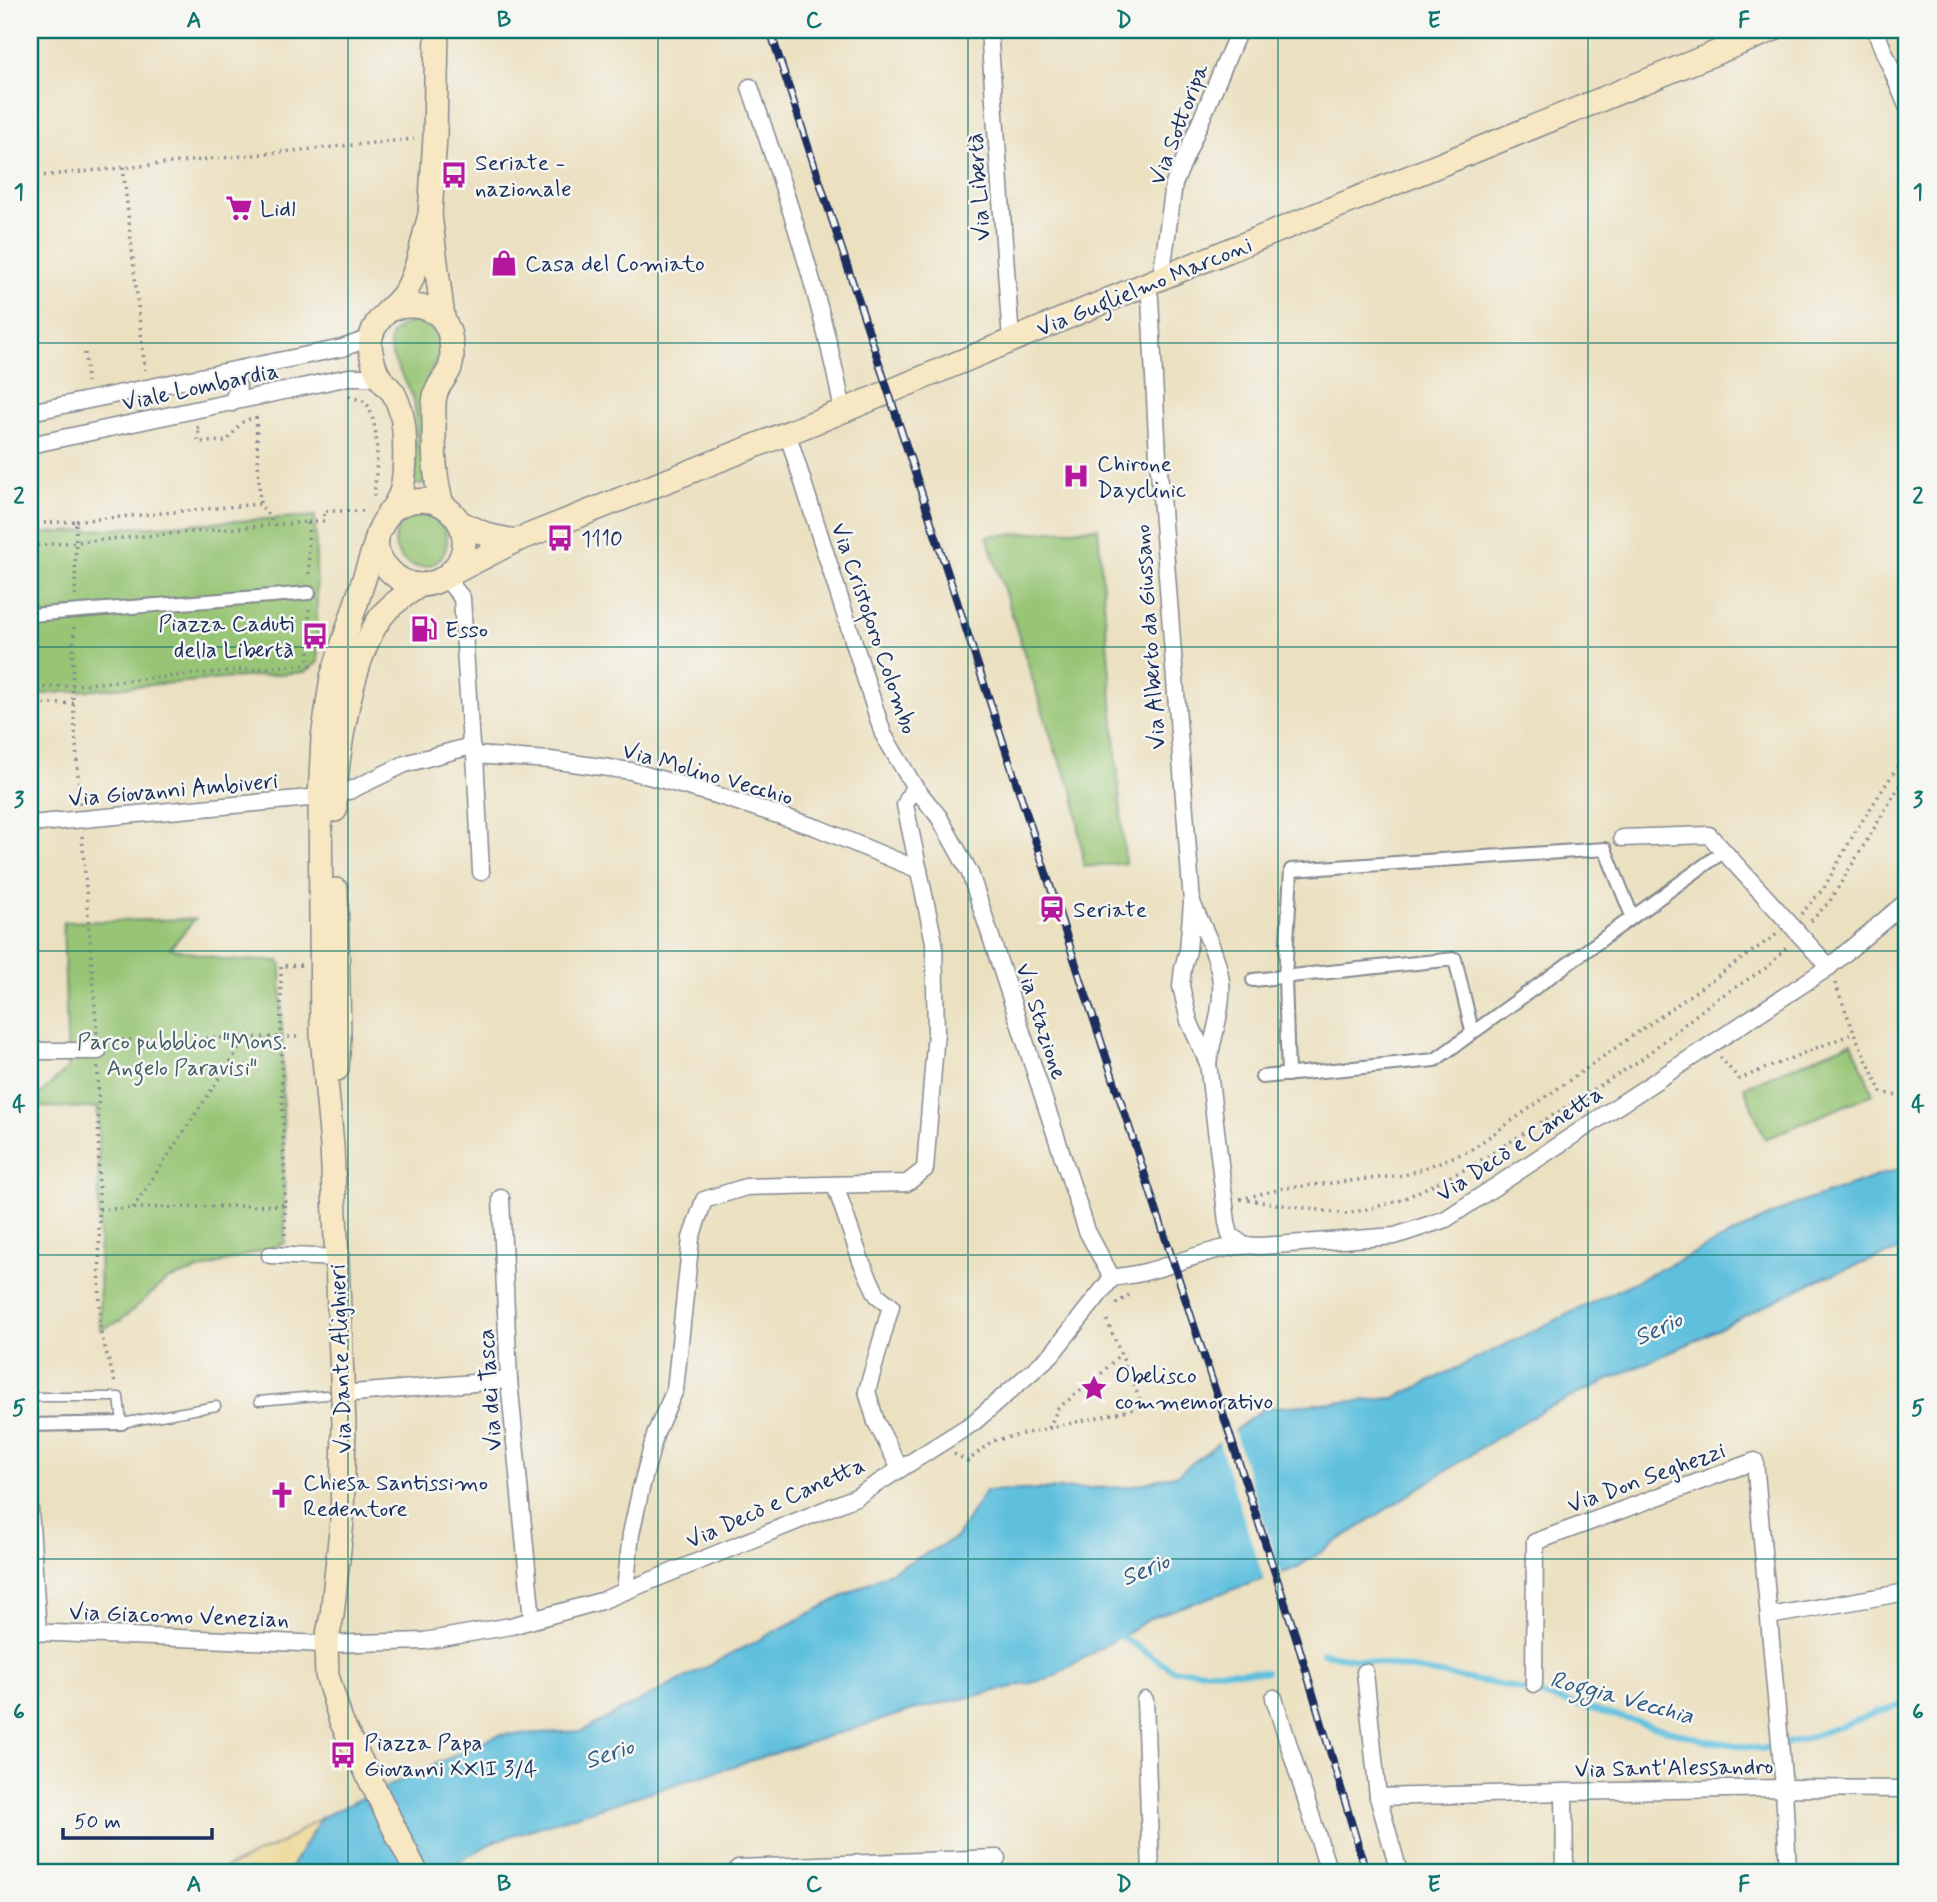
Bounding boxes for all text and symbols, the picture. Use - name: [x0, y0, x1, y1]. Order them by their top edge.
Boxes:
- text: A: [186, 6, 202, 36]
- text: B: [497, 6, 512, 36]
- text: C: [806, 6, 823, 36]
- text: D: [1116, 6, 1132, 36]
- text: E: [1427, 6, 1441, 36]
- text: F: [1738, 6, 1750, 36]
- street label: Via Sottoripa: [1143, 60, 1217, 190]
- street label: Via Libertà: [961, 132, 999, 242]
- place label: Seriate - nazionale: [475, 149, 572, 205]
- bus stop icon: Seriate - nazionale: [439, 160, 469, 190]
- text: 1: [14, 178, 24, 208]
- text: 1: [1913, 178, 1923, 208]
- supermarket icon: Lidl: [224, 193, 254, 223]
- place label: Lidl: [260, 195, 296, 225]
- street label: Via Guglielmo Marconi: [1032, 231, 1258, 347]
- shop icon: Casa del Comiato: [489, 248, 519, 278]
- place label: Casa del Comiato: [525, 250, 705, 280]
- street label: Viale Lombardia: [119, 357, 282, 419]
- place label: Chirone Dayclinic: [1097, 450, 1186, 506]
- hospital icon: Chirone Dayclinic: [1061, 461, 1091, 491]
- text: 2: [13, 482, 25, 512]
- text: 2: [1912, 482, 1924, 512]
- street label: Via Cristoforo Colombo: [822, 519, 923, 739]
- bus stop icon: 1110: [545, 523, 575, 553]
- street label: Via Alberto da Giussano: [1128, 523, 1174, 750]
- place label: 1110: [581, 525, 623, 555]
- place label: Piazza Caduti della Libertà: [158, 610, 294, 666]
- fuel station icon: Esso: [409, 614, 439, 644]
- place label: Esso: [445, 616, 488, 646]
- bus stop icon: Piazza Caduti della Libertà: [300, 621, 330, 651]
- street label: Via Molino Vecchio: [619, 736, 796, 814]
- street label: Via Giovanni Ambiveri: [67, 767, 279, 815]
- text: 3: [14, 786, 25, 816]
- text: 3: [1913, 786, 1924, 816]
- station icon: Seriate: [1037, 894, 1067, 924]
- place label: Seriate: [1073, 896, 1147, 926]
- street label: Via Stazione: [1007, 959, 1073, 1084]
- park label: Parco pubblioc "Mons. Angelo Paravisi": [77, 1028, 287, 1086]
- street label: Via Decò e Canetta: [1431, 1080, 1609, 1210]
- text: 4: [12, 1090, 26, 1120]
- text: 4: [1911, 1090, 1925, 1120]
- street label: Via Dante Alighieri: [324, 1264, 360, 1454]
- water label: Serio: [1629, 1304, 1688, 1354]
- street label: Via dei Tasca: [472, 1328, 510, 1452]
- place label: Obelisco commemorativo: [1115, 1362, 1273, 1418]
- place icon: Obelisco commemorativo: [1079, 1373, 1109, 1403]
- text: 5: [12, 1394, 26, 1424]
- text: 5: [1911, 1394, 1925, 1424]
- street label: Via Don Seghezzi: [1564, 1436, 1730, 1521]
- street label: Via Decò e Canetta: [682, 1451, 870, 1557]
- place label: Chiesa Santissimo Redentore: [303, 1469, 488, 1525]
- church icon: Chiesa Santissimo Redentore: [267, 1480, 297, 1510]
- water label: Serio: [1117, 1546, 1175, 1594]
- street label: Via Giacomo Venezian: [68, 1598, 289, 1636]
- water label: Roggia Vecchia: [1546, 1664, 1697, 1735]
- text: 6: [13, 1698, 25, 1728]
- text: 6: [1912, 1698, 1924, 1728]
- place label: Piazza Papa Giovanni XXII 3/4: [364, 1729, 537, 1785]
- water label: Serio: [581, 1731, 639, 1777]
- bus stop icon: Piazza Papa Giovanni XXII 3/4: [328, 1740, 358, 1770]
- street label: Via Sant'Alessandro: [1574, 1752, 1774, 1786]
- scale bar: [63, 1797, 212, 1841]
- text: 50 m: [74, 1808, 121, 1836]
- text: A: [186, 1870, 202, 1900]
- text: B: [497, 1870, 512, 1900]
- text: C: [806, 1870, 823, 1900]
- text: D: [1116, 1870, 1132, 1900]
- text: E: [1427, 1870, 1441, 1900]
- text: F: [1738, 1870, 1750, 1900]

